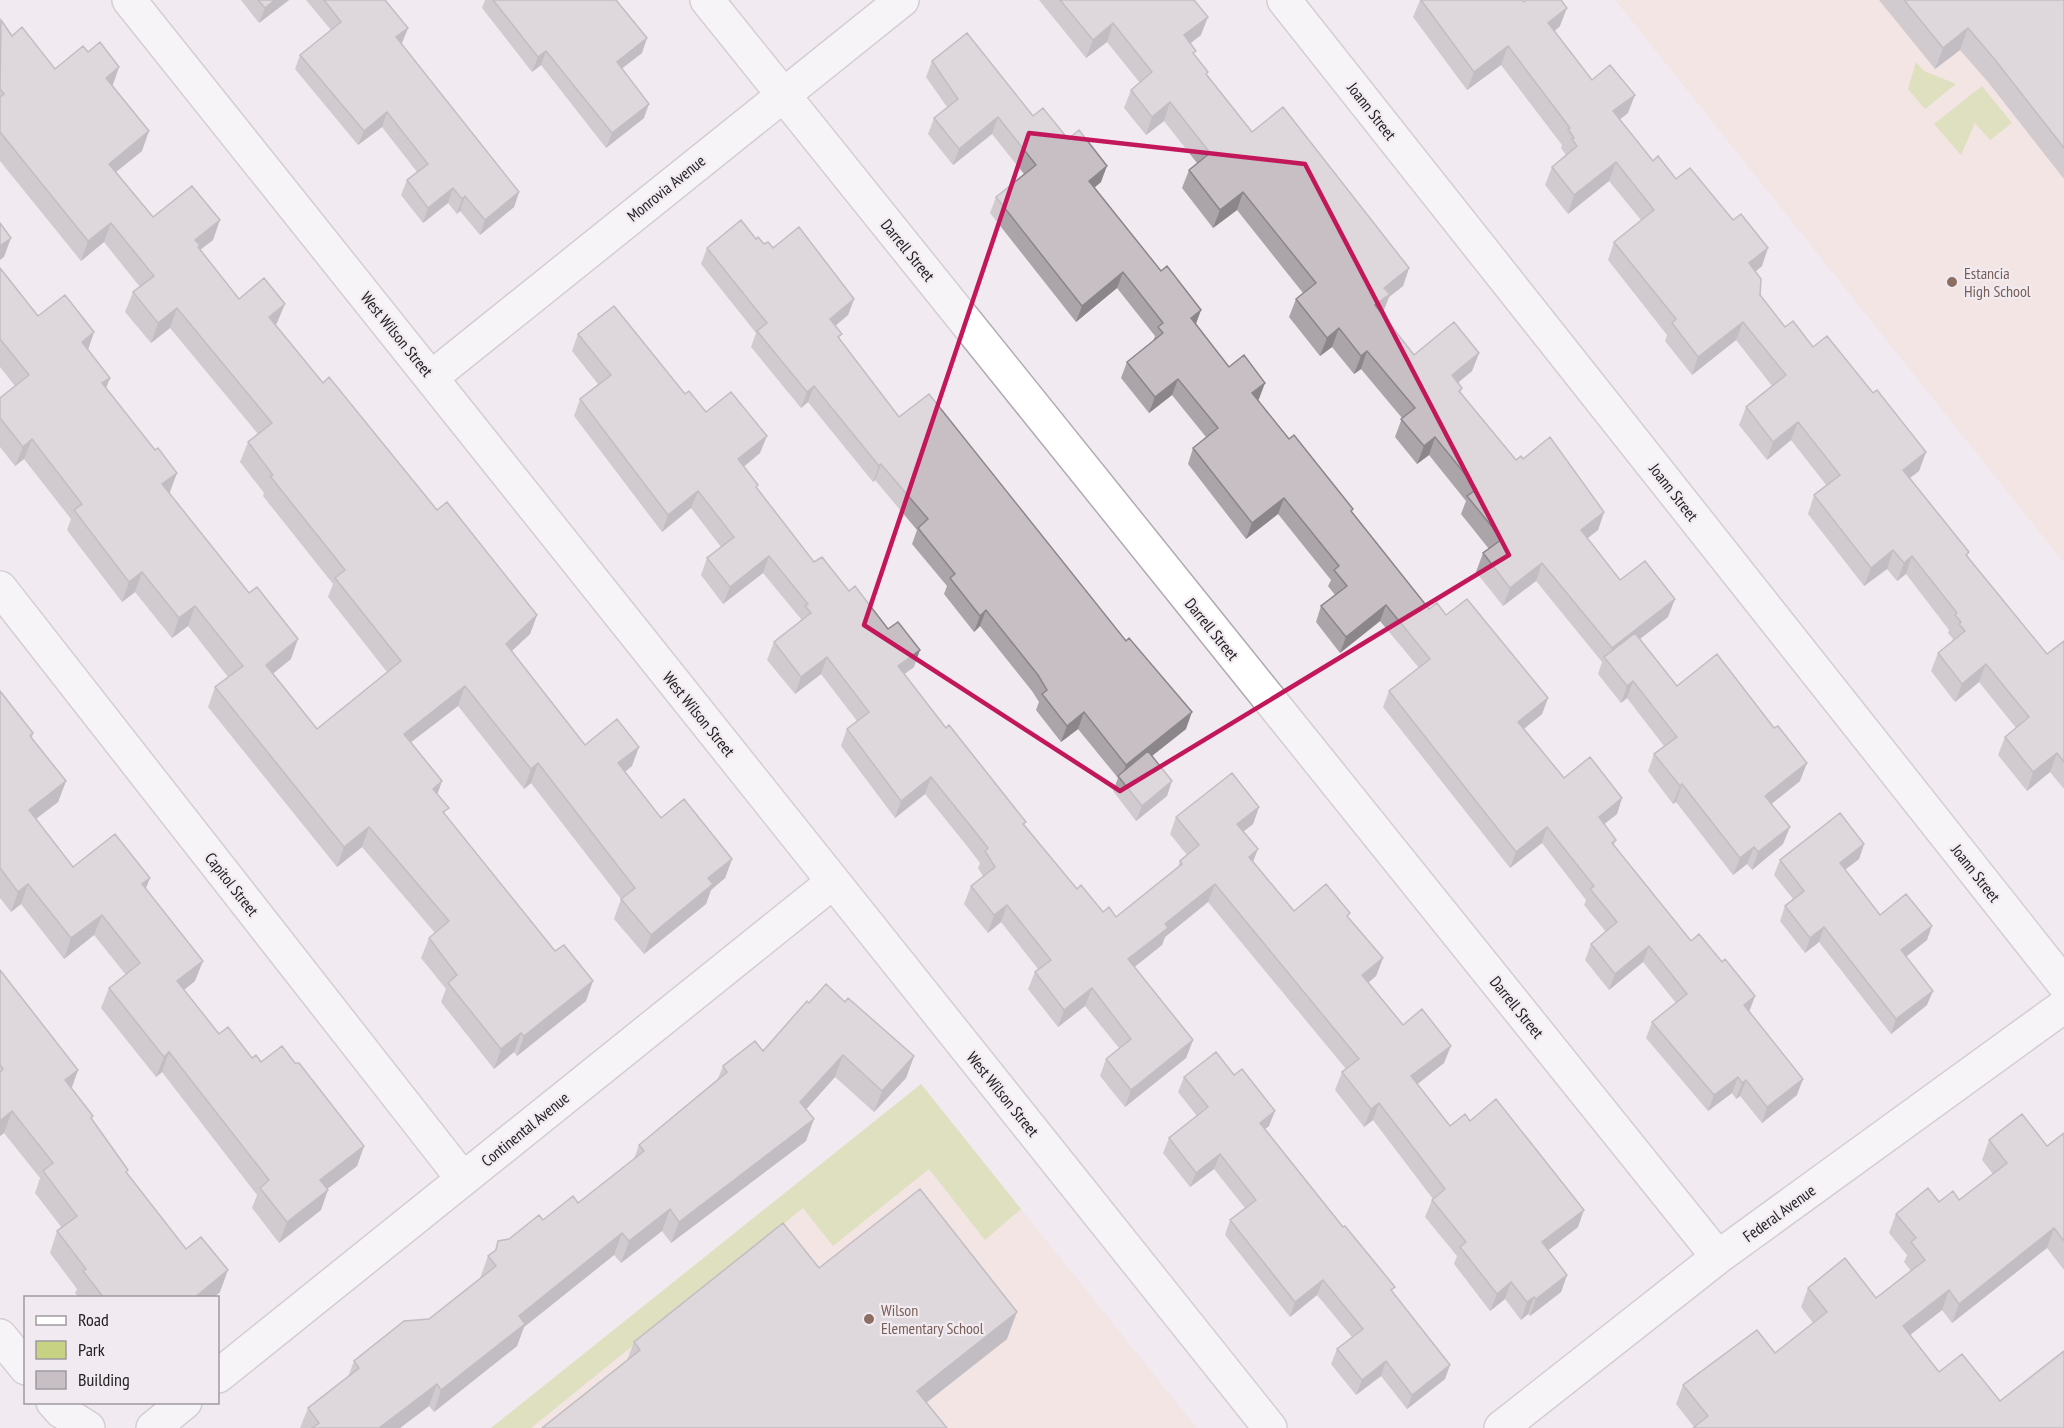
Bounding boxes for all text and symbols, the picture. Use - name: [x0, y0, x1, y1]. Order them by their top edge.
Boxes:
- street label: Joann Street: [1343, 77, 1401, 144]
- street label: Monrovia Avenue: [623, 150, 709, 226]
- street label: Darrell Street: [877, 215, 939, 286]
- place label: Estancia High School: [1964, 263, 2031, 301]
- marker: Estancia High School: [1945, 275, 1959, 289]
- street label: West Wilson Street: [357, 287, 438, 381]
- street label: Joann Street: [1645, 458, 1703, 525]
- street label: Darrell Street: [1181, 594, 1243, 665]
- street label: West Wilson Street: [659, 667, 740, 761]
- street label: Joann Street: [1947, 839, 2005, 906]
- street label: Capitol Street: [201, 848, 263, 920]
- street label: Darrell Street: [1486, 972, 1548, 1043]
- street label: West Wilson Street: [963, 1047, 1044, 1141]
- street label: Continental Avenue: [477, 1087, 573, 1171]
- street label: Federal Avenue: [1739, 1180, 1819, 1246]
- legend: [24, 1296, 219, 1404]
- place label: Wilson Elementary School: [881, 1300, 984, 1338]
- text: Road: [78, 1308, 109, 1331]
- marker: Wilson Elementary School: [862, 1312, 876, 1326]
- text: Park: [78, 1338, 105, 1361]
- text: Building: [78, 1368, 130, 1391]

